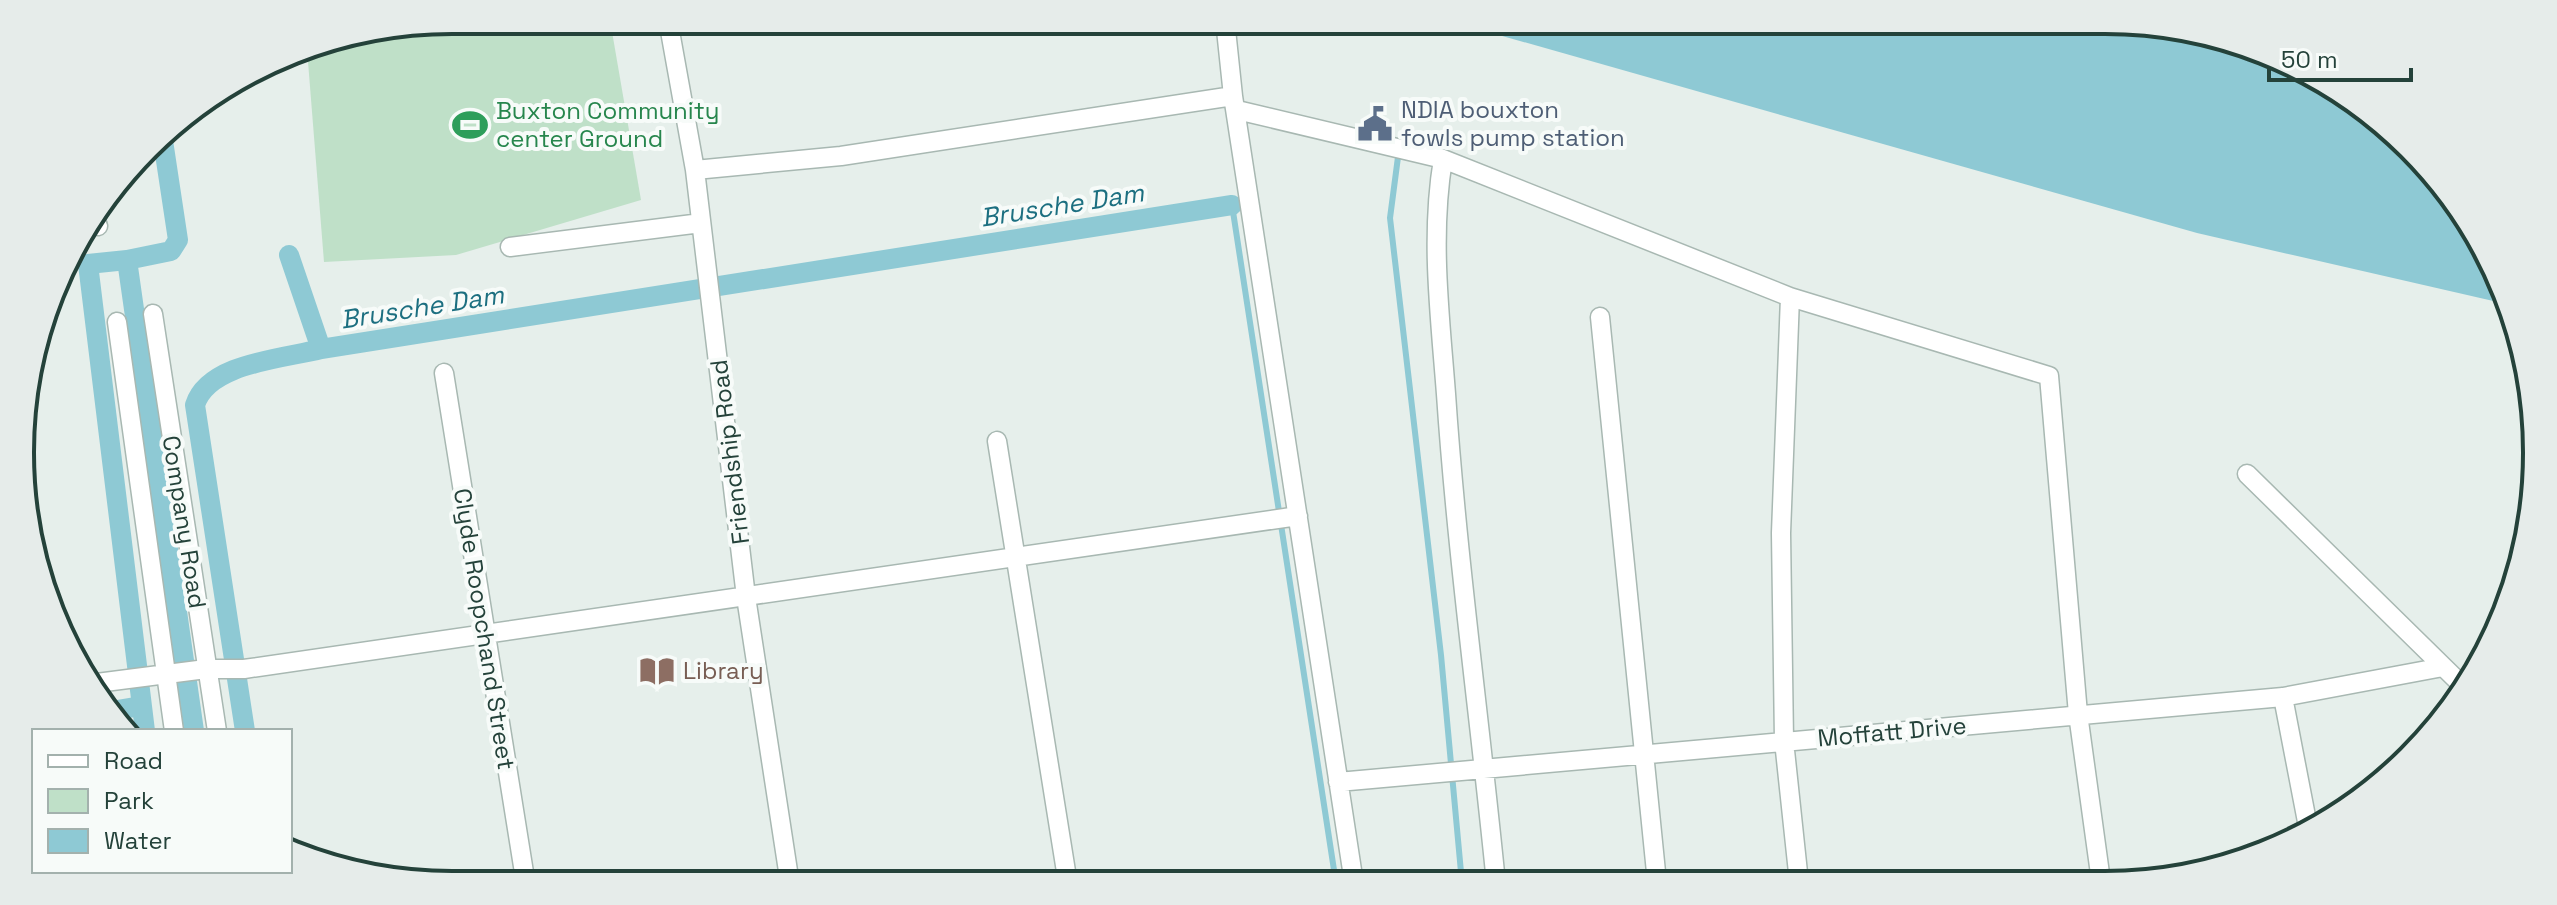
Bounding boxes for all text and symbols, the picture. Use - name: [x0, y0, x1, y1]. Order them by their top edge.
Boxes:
- scale bar: [2269, 32, 2411, 82]
- text: 50 m: [2281, 44, 2338, 75]
- place label: NDIA bouxton fowls pump station: [1401, 94, 1625, 153]
- place label: Buxton Community center Ground: [496, 95, 719, 154]
- public building icon: NDIA bouxton fowls pump station: [1356, 105, 1394, 143]
- sports icon: Buxton Community center Ground: [451, 106, 489, 144]
- water label: Brusche Dam: [978, 175, 1147, 235]
- water label: Brusche Dam: [338, 277, 507, 337]
- street label: Friendship Road: [703, 358, 756, 546]
- street label: Company Road: [156, 433, 213, 610]
- street label: Clyde Roopchand Street: [447, 486, 522, 772]
- library icon: Library: [638, 652, 676, 690]
- place label: Library: [683, 655, 764, 686]
- street label: Moffatt Drive: [1816, 710, 1968, 753]
- legend: [32, 729, 292, 873]
- text: Road: [104, 745, 163, 776]
- text: Park: [104, 785, 154, 816]
- text: Water: [104, 825, 172, 856]

